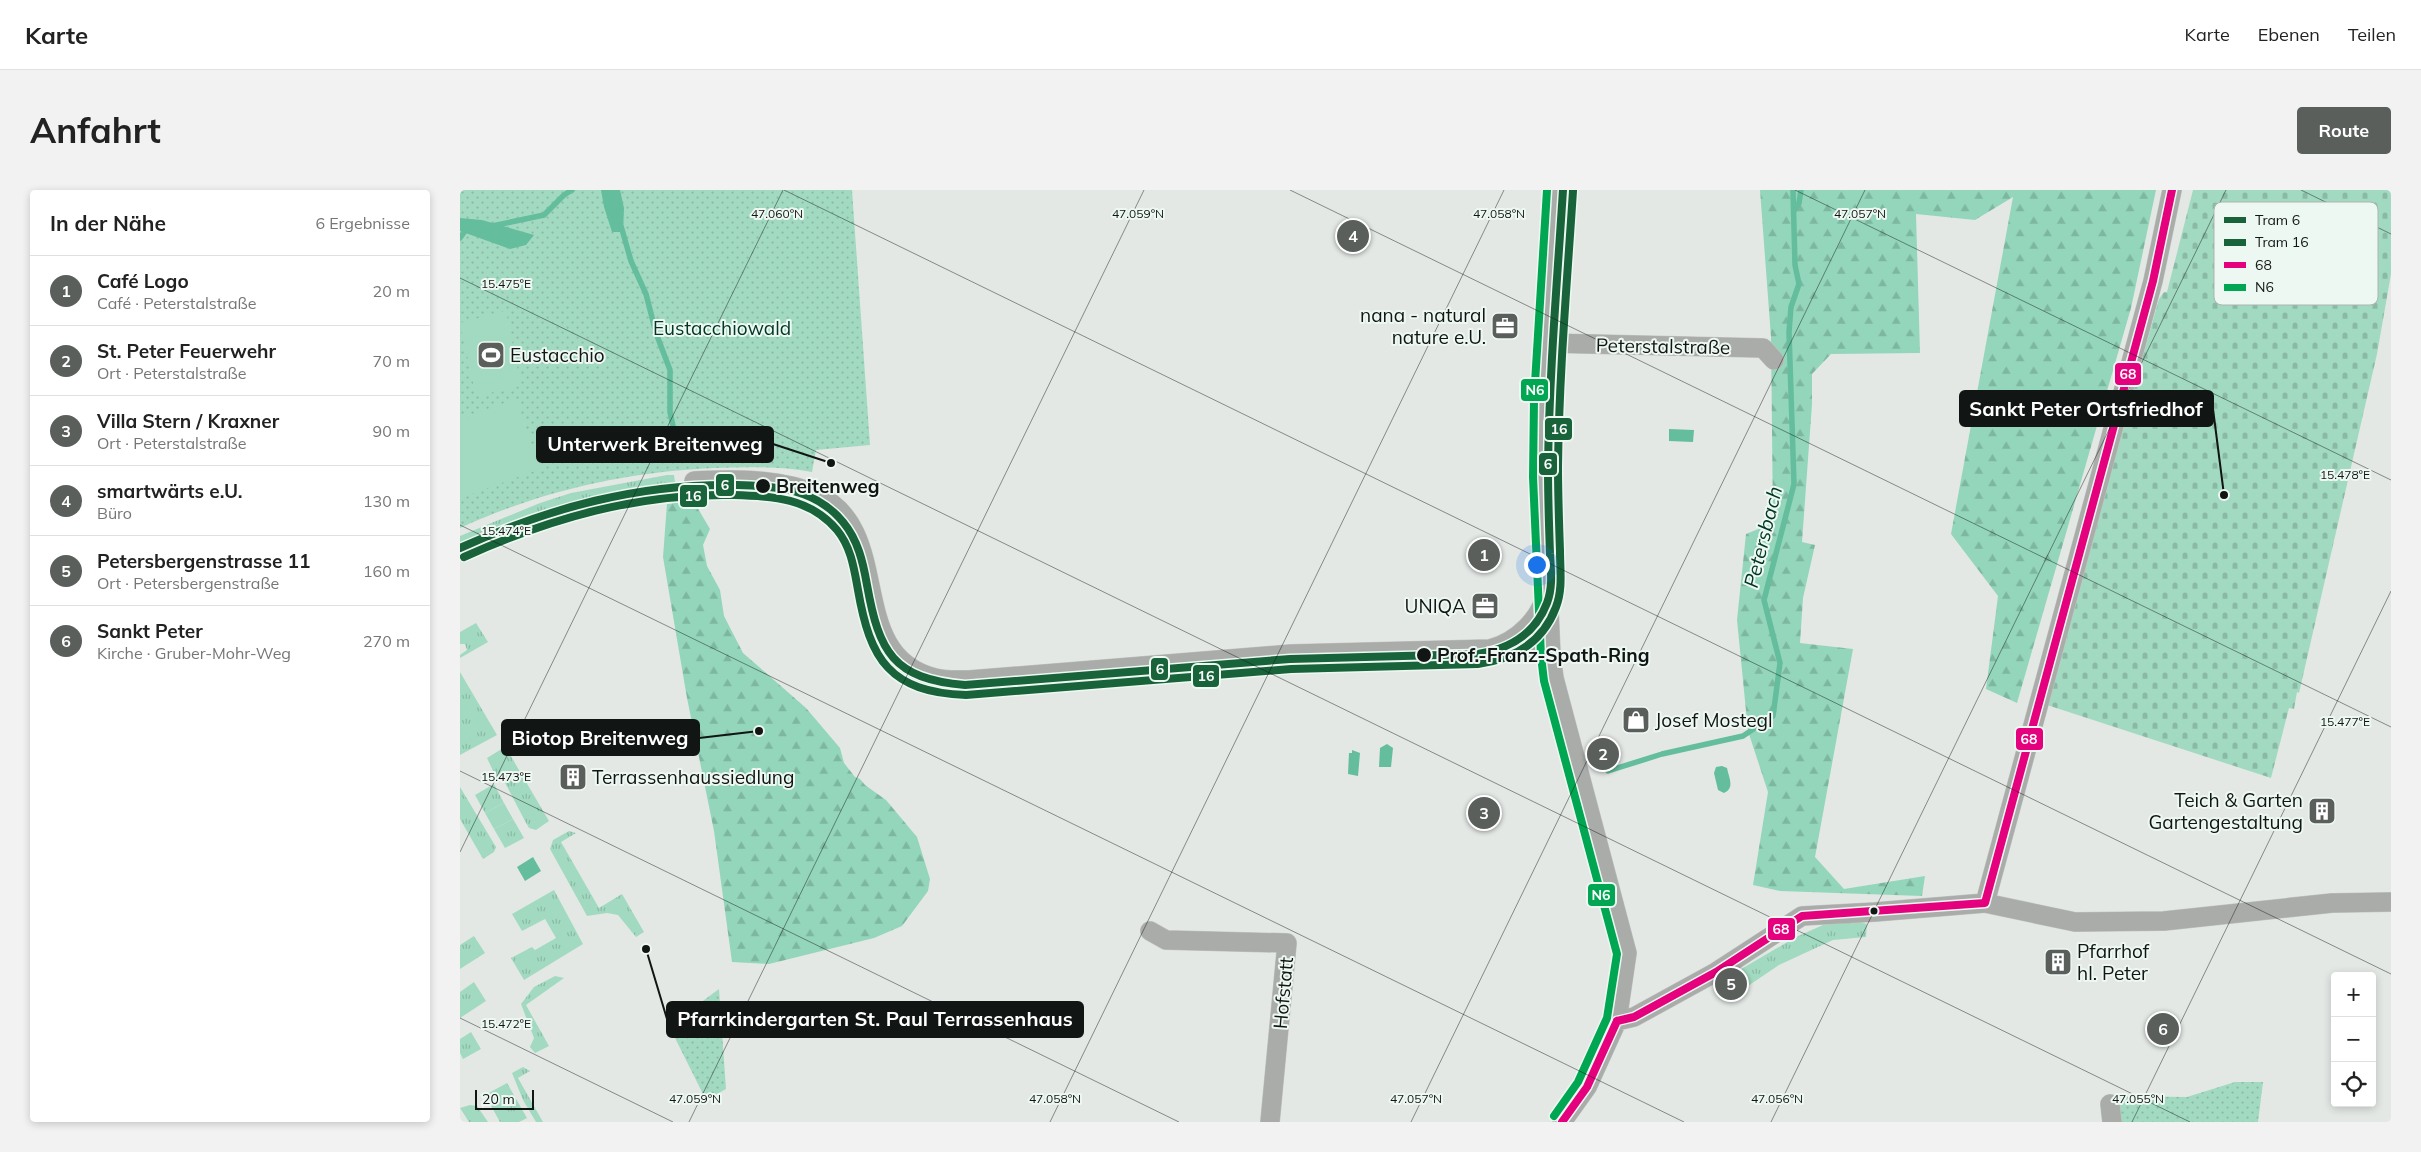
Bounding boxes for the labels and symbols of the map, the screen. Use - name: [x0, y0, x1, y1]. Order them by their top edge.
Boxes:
- legend: [2214, 202, 2378, 305]
- text: 47.060°N: [751, 206, 803, 221]
- text: 47.059°N: [1112, 206, 1164, 221]
- text: 47.058°N: [1473, 206, 1525, 221]
- text: 47.057°N: [1834, 206, 1886, 221]
- text: Tram 6: [2255, 211, 2300, 229]
- pin: 4: [1337, 217, 1369, 255]
- text: Tram 16: [2255, 233, 2309, 251]
- text: 68: [2255, 256, 2272, 274]
- text: 15.475°E: [481, 276, 531, 291]
- text: N6: [2255, 278, 2274, 296]
- place label: nana - natural nature e.U.: [1360, 303, 1486, 349]
- office icon: nana - natural nature e.U.: [1490, 311, 1520, 341]
- park label: Eustacchiowald: [653, 316, 791, 340]
- street label: Peterstalstraße: [1596, 333, 1730, 359]
- sports icon: Eustacchio: [476, 340, 506, 370]
- place label: Eustacchio: [510, 343, 605, 367]
- line badge: 68: [2114, 362, 2142, 386]
- text: 68: [2120, 365, 2136, 383]
- line badge: N6: [1520, 378, 1549, 402]
- text: N6: [1526, 381, 1544, 399]
- callout: Sankt Peter Ortsfriedhof: [1960, 391, 2213, 426]
- text: Sankt Peter Ortsfriedhof: [1969, 396, 2203, 421]
- line badge: 16: [1544, 417, 1573, 441]
- text: 16: [1551, 420, 1567, 438]
- callout: Unterwerk Breitenweg: [537, 427, 773, 462]
- text: Unterwerk Breitenweg: [547, 431, 763, 456]
- line badge: 6: [1538, 452, 1558, 476]
- text: 6: [1544, 455, 1552, 473]
- text: 15.478°E: [2320, 467, 2370, 482]
- line badge: 6: [715, 473, 735, 497]
- place label: Breitenweg: [776, 474, 880, 498]
- text: 6: [721, 476, 729, 494]
- marker: Breitenweg: [754, 477, 772, 495]
- water label: Petersbach: [1738, 483, 1787, 590]
- line badge: 16: [679, 484, 708, 508]
- text: 16: [685, 487, 701, 505]
- text: 15.474°E: [481, 523, 531, 538]
- pin: 1: [1468, 536, 1500, 574]
- your location: [1524, 552, 1550, 578]
- office icon: UNIQA: [1470, 591, 1500, 621]
- place label: UNIQA: [1405, 594, 1466, 618]
- place label: Prof.-Franz-Spath-Ring: [1437, 643, 1650, 667]
- marker: Prof.-Franz-Spath-Ring: [1415, 646, 1433, 664]
- line badge: 6: [1150, 657, 1169, 681]
- text: 6: [1156, 660, 1164, 678]
- line badge: 16: [1192, 664, 1220, 688]
- text: 16: [1198, 667, 1214, 685]
- shop icon: Josef Mostegl: [1621, 705, 1651, 735]
- place label: Josef Mostegl: [1655, 708, 1773, 732]
- text: 15.477°E: [2320, 714, 2370, 729]
- callout: Biotop Breitenweg: [502, 720, 699, 755]
- text: Biotop Breitenweg: [512, 725, 688, 750]
- line badge: 68: [2015, 727, 2044, 751]
- text: 68: [2021, 730, 2037, 748]
- pin: 2: [1587, 735, 1619, 773]
- building icon: Terrassenhaussiedlung: [558, 762, 588, 792]
- place label: Terrassenhaussiedlung: [592, 765, 794, 789]
- text: 15.473°E: [481, 769, 531, 784]
- place label: Teich & Garten Gartengestaltung: [2148, 788, 2303, 834]
- pin: 3: [1468, 794, 1500, 832]
- building icon: Teich & Garten Gartengestaltung: [2307, 796, 2337, 826]
- line badge: N6: [1587, 883, 1616, 907]
- text: N6: [1592, 886, 1610, 904]
- unlabelled marker: [1869, 906, 1879, 916]
- line badge: 68: [1767, 917, 1796, 941]
- text: 68: [1773, 920, 1789, 938]
- place label: Pfarrhof hl. Peter: [2077, 939, 2150, 985]
- building icon: Pfarrhof hl. Peter: [2043, 947, 2073, 977]
- street label: Hofstatt: [1268, 956, 1298, 1030]
- pin: 5: [1715, 965, 1747, 1003]
- callout: Pfarrkindergarten St. Paul Terrassenhaus: [667, 1002, 1083, 1037]
- text: Pfarrkindergarten St. Paul Terrassenhaus: [677, 1006, 1073, 1031]
- pin: 6: [2147, 1010, 2179, 1048]
- text: 15.472°E: [481, 1016, 531, 1031]
- scale bar: [475, 1087, 534, 1110]
- text: 47.059°N: [669, 1091, 721, 1106]
- text: 47.058°N: [1029, 1091, 1081, 1106]
- text: 47.057°N: [1390, 1091, 1442, 1106]
- text: 47.056°N: [1751, 1091, 1803, 1106]
- text: 47.055°N: [2112, 1091, 2164, 1106]

